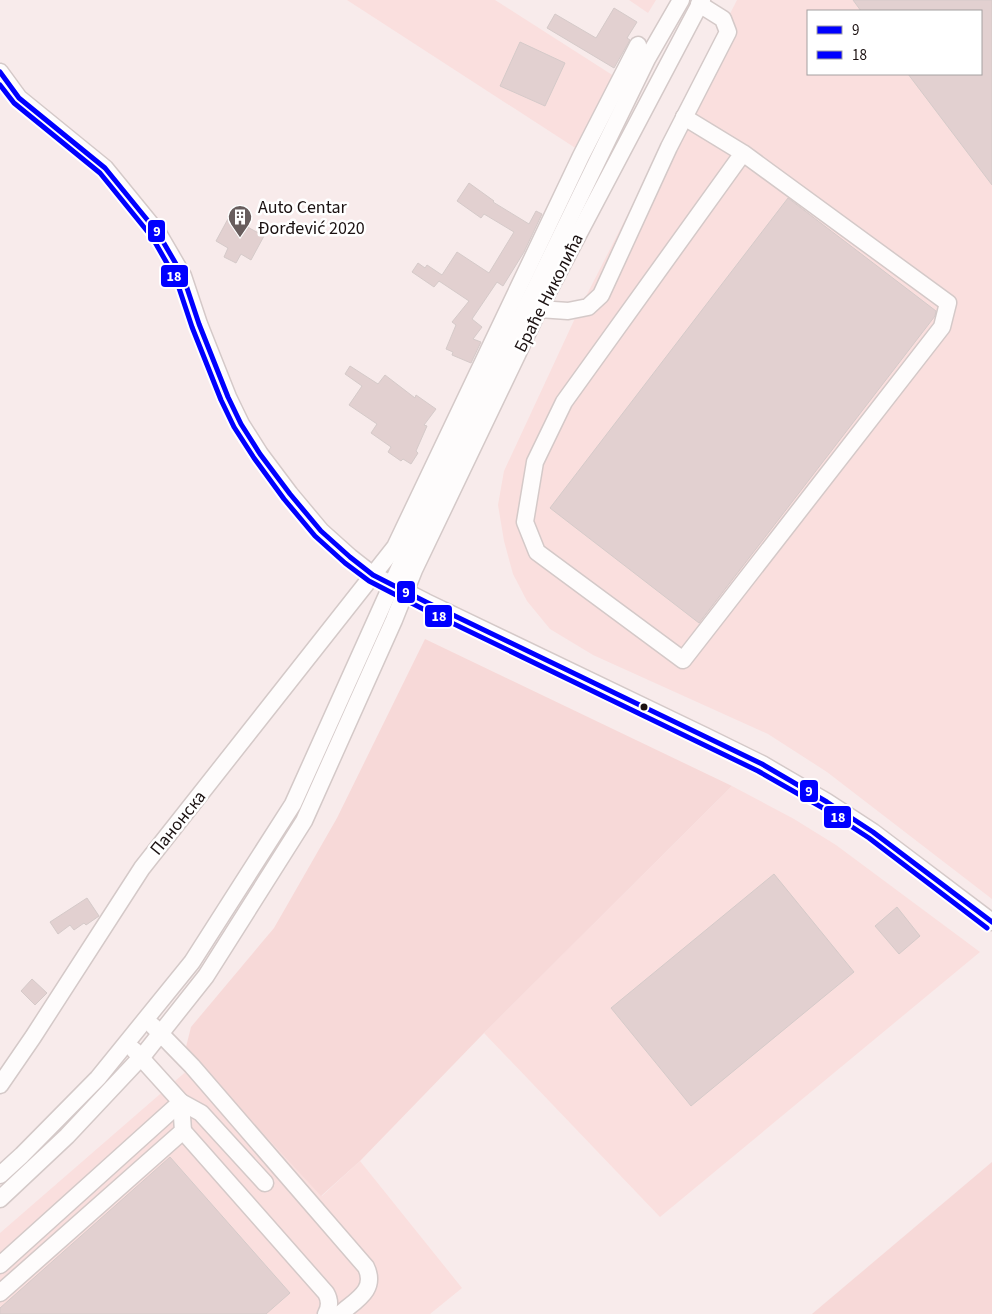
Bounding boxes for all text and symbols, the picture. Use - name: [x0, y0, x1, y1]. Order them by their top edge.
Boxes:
- legend: [807, 10, 982, 75]
- text: 9: [852, 20, 859, 41]
- text: 18: [852, 45, 867, 66]
- place label: Auto Centar Đorđević 2020: [258, 195, 365, 241]
- building icon: Auto Centar Đorđević 2020: [227, 204, 253, 238]
- line badge: 9: [147, 219, 166, 243]
- text: 9: [153, 222, 161, 242]
- street label: Браће Николића: [508, 229, 590, 357]
- line badge: 18: [160, 264, 189, 288]
- text: 18: [167, 267, 181, 287]
- line badge: 9: [396, 580, 416, 604]
- text: 9: [402, 583, 410, 603]
- line badge: 18: [424, 604, 453, 628]
- text: 18: [432, 607, 446, 627]
- unlabelled marker: [639, 702, 649, 712]
- line badge: 9: [799, 779, 819, 803]
- text: 9: [805, 782, 813, 802]
- street label: Панонска: [144, 785, 212, 861]
- line badge: 18: [823, 805, 852, 829]
- text: 18: [831, 808, 845, 828]

